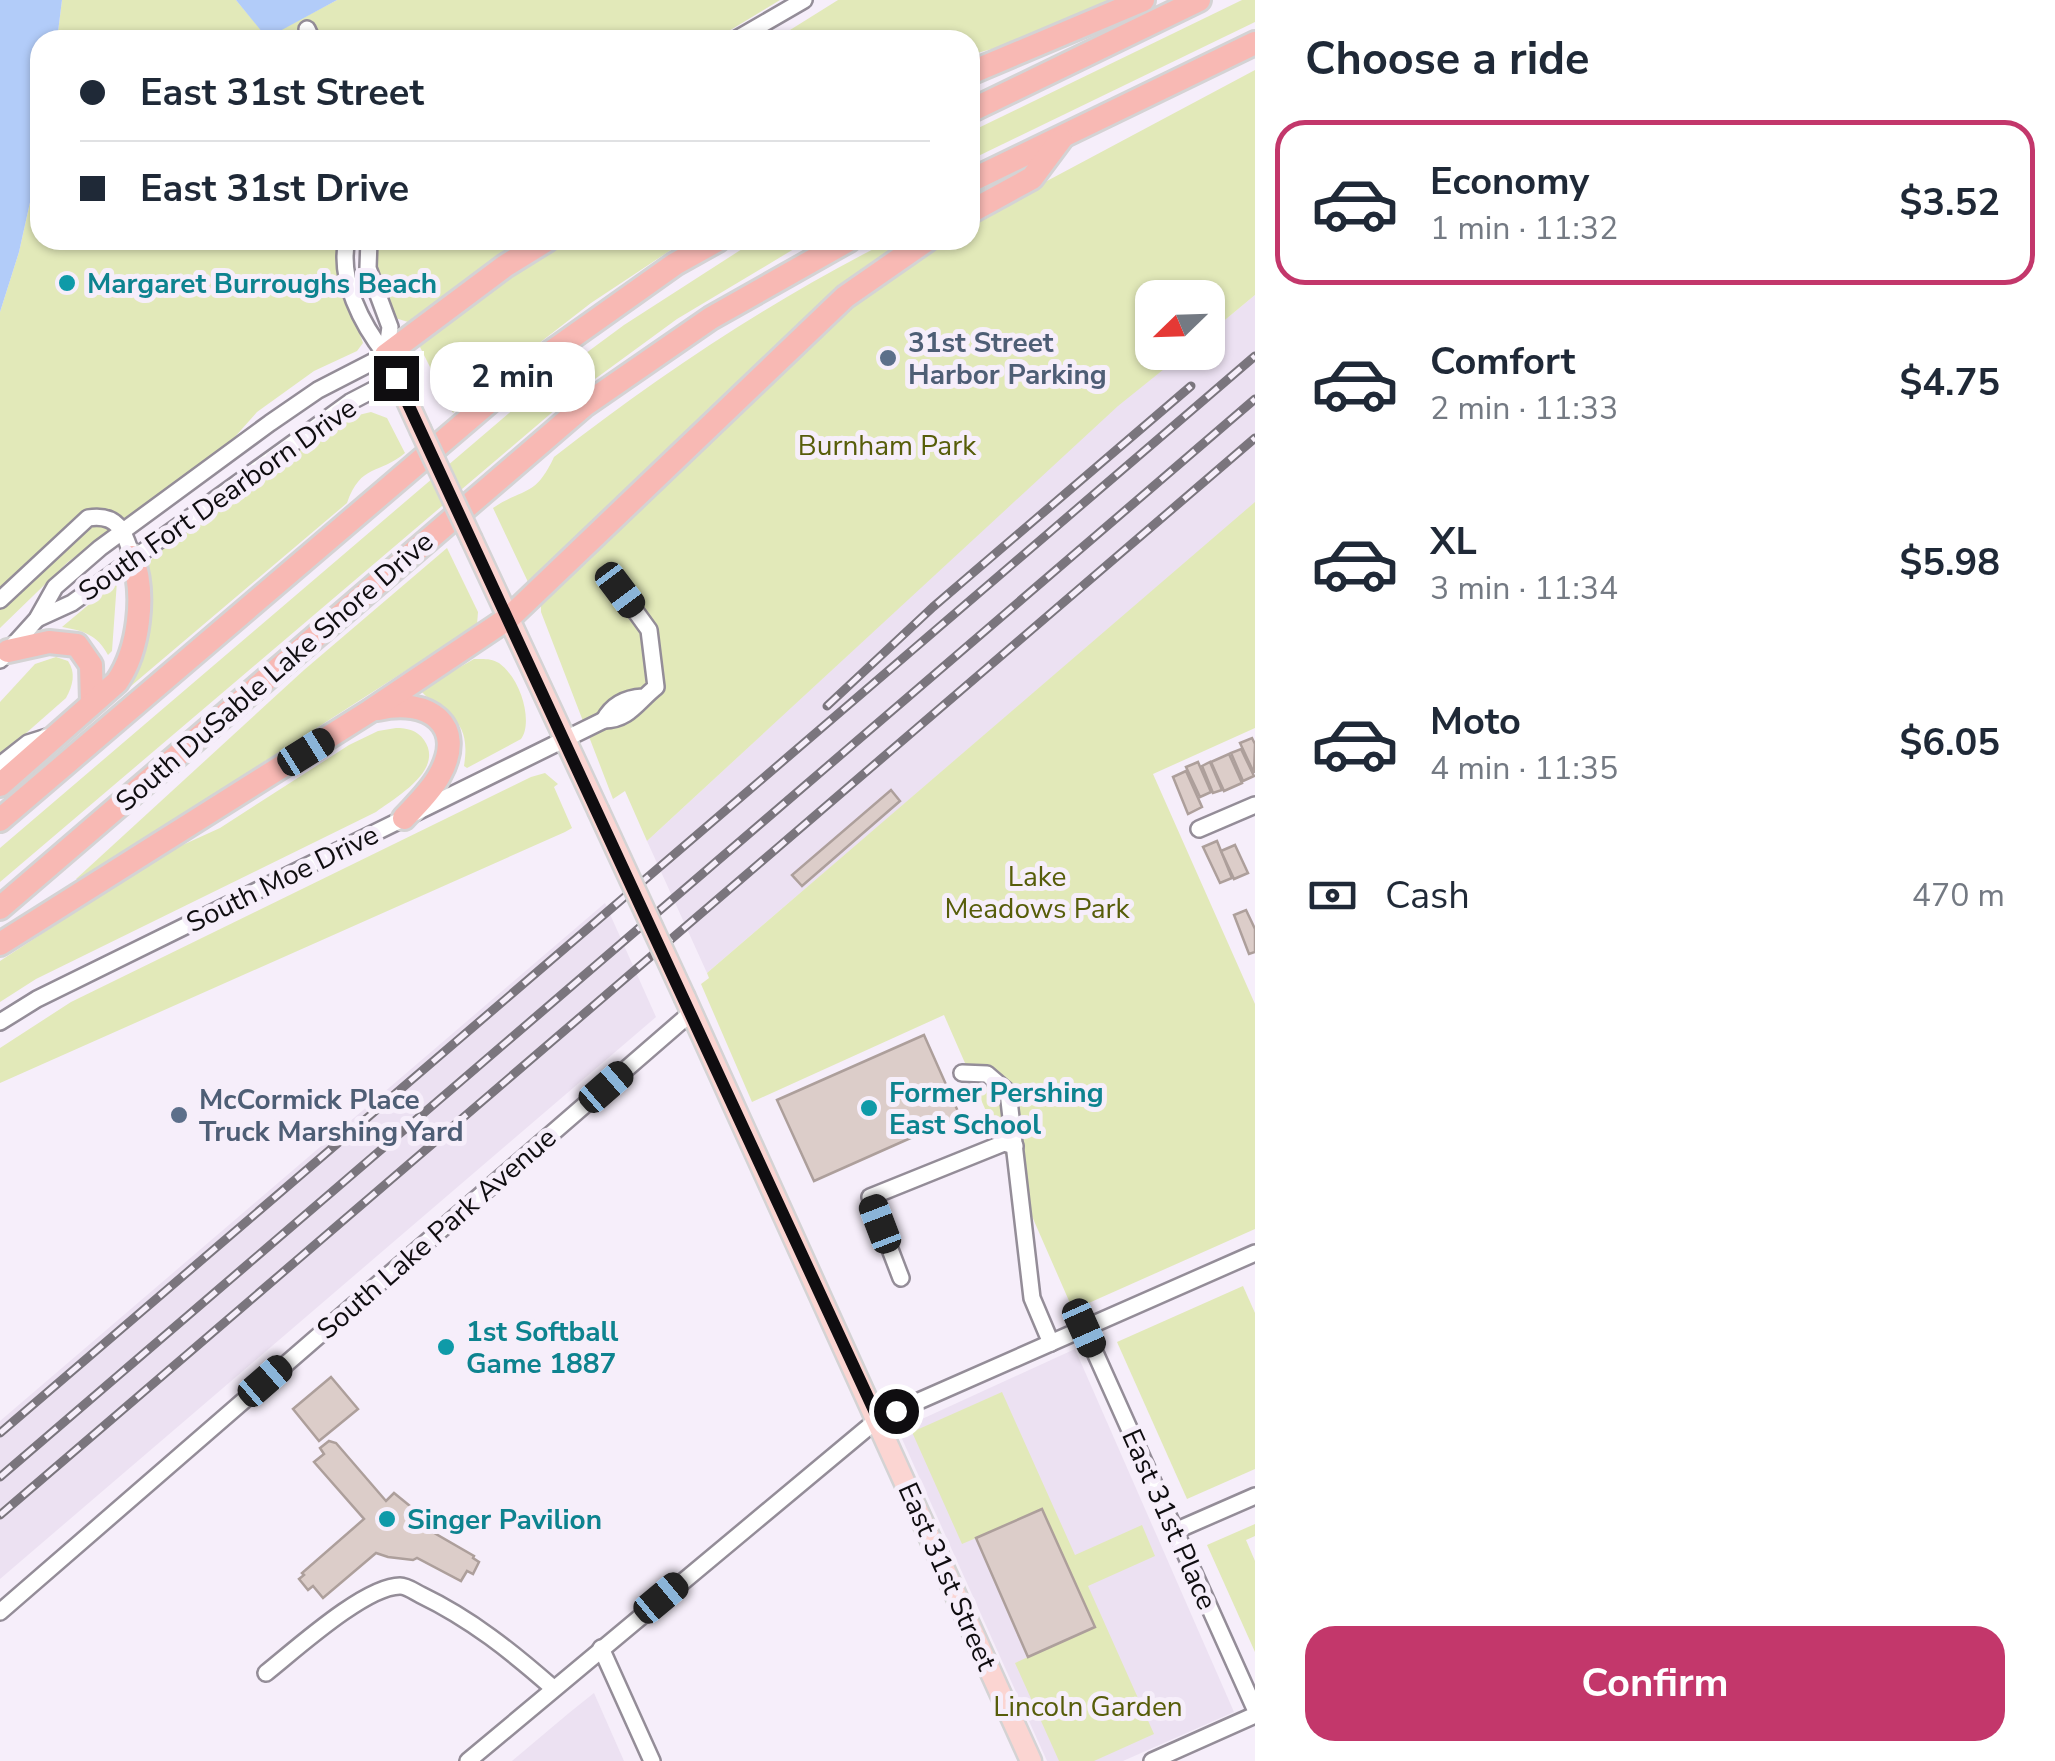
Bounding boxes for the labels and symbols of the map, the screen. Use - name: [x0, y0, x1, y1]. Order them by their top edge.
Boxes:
- place label: Margaret Burroughs Beach: [87, 265, 437, 303]
- marker: Margaret Burroughs Beach: [56, 272, 78, 294]
- north arrow: [1135, 280, 1225, 370]
- place label: 31st Street Harbor Parking: [908, 324, 1107, 394]
- callout: 2 min: [431, 343, 596, 413]
- marker: 31st Street Harbor Parking: [877, 347, 899, 369]
- route end: [374, 356, 419, 401]
- street label: South Fort Dearborn Drive: [71, 389, 364, 610]
- park label: Burnham Park: [798, 427, 977, 465]
- street label: South DuSable Lake Shore Drive: [108, 523, 442, 820]
- car: [590, 557, 650, 623]
- car: [273, 723, 339, 781]
- street label: South Moe Drive: [180, 816, 385, 942]
- park label: Lake Meadows Park: [944, 858, 1131, 928]
- car: [574, 1056, 638, 1118]
- place label: Former Pershing East School: [889, 1074, 1104, 1144]
- place label: McCormick Place Truck Marshing Yard: [199, 1081, 464, 1151]
- marker: Former Pershing East School: [858, 1097, 880, 1119]
- marker: McCormick Place Truck Marshing Yard: [168, 1104, 190, 1126]
- street label: South Lake Park Avenue: [309, 1119, 564, 1348]
- car: [855, 1191, 905, 1257]
- car: [1058, 1294, 1110, 1362]
- place label: 1st Softball Game 1887: [466, 1313, 619, 1383]
- marker: 1st Softball Game 1887: [435, 1336, 457, 1358]
- car: [233, 1350, 297, 1412]
- route start: [874, 1389, 919, 1434]
- street label: East 31st Place: [1112, 1423, 1226, 1616]
- street label: East 31st Street: [889, 1477, 1006, 1676]
- place label: Singer Pavilion: [407, 1501, 602, 1539]
- marker: Singer Pavilion: [376, 1508, 398, 1530]
- car: [628, 1567, 694, 1629]
- park label: Lincoln Garden: [993, 1688, 1183, 1726]

